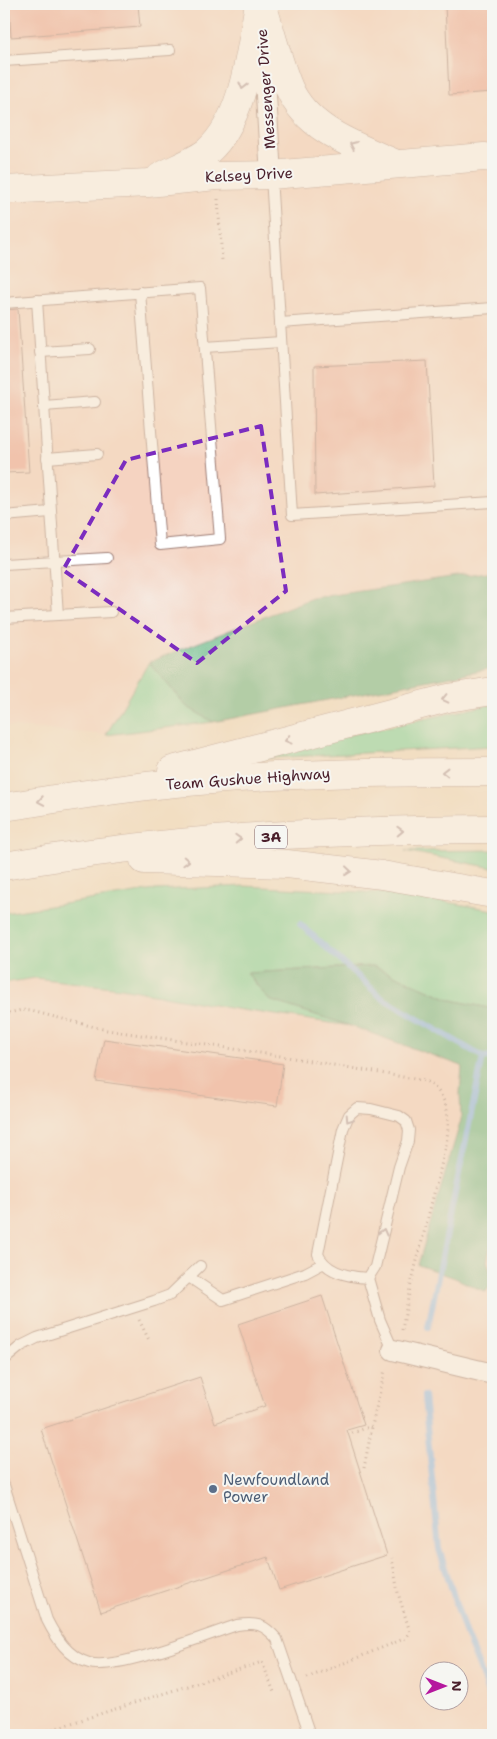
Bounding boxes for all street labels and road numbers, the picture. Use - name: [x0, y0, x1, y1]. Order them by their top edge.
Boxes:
- street label: Messenger Drive: [252, 28, 280, 150]
- street label: Kelsey Drive: [204, 163, 294, 187]
- street label: Team Gushue Highway: [165, 763, 331, 795]
- road number: 3A: [255, 826, 287, 849]

